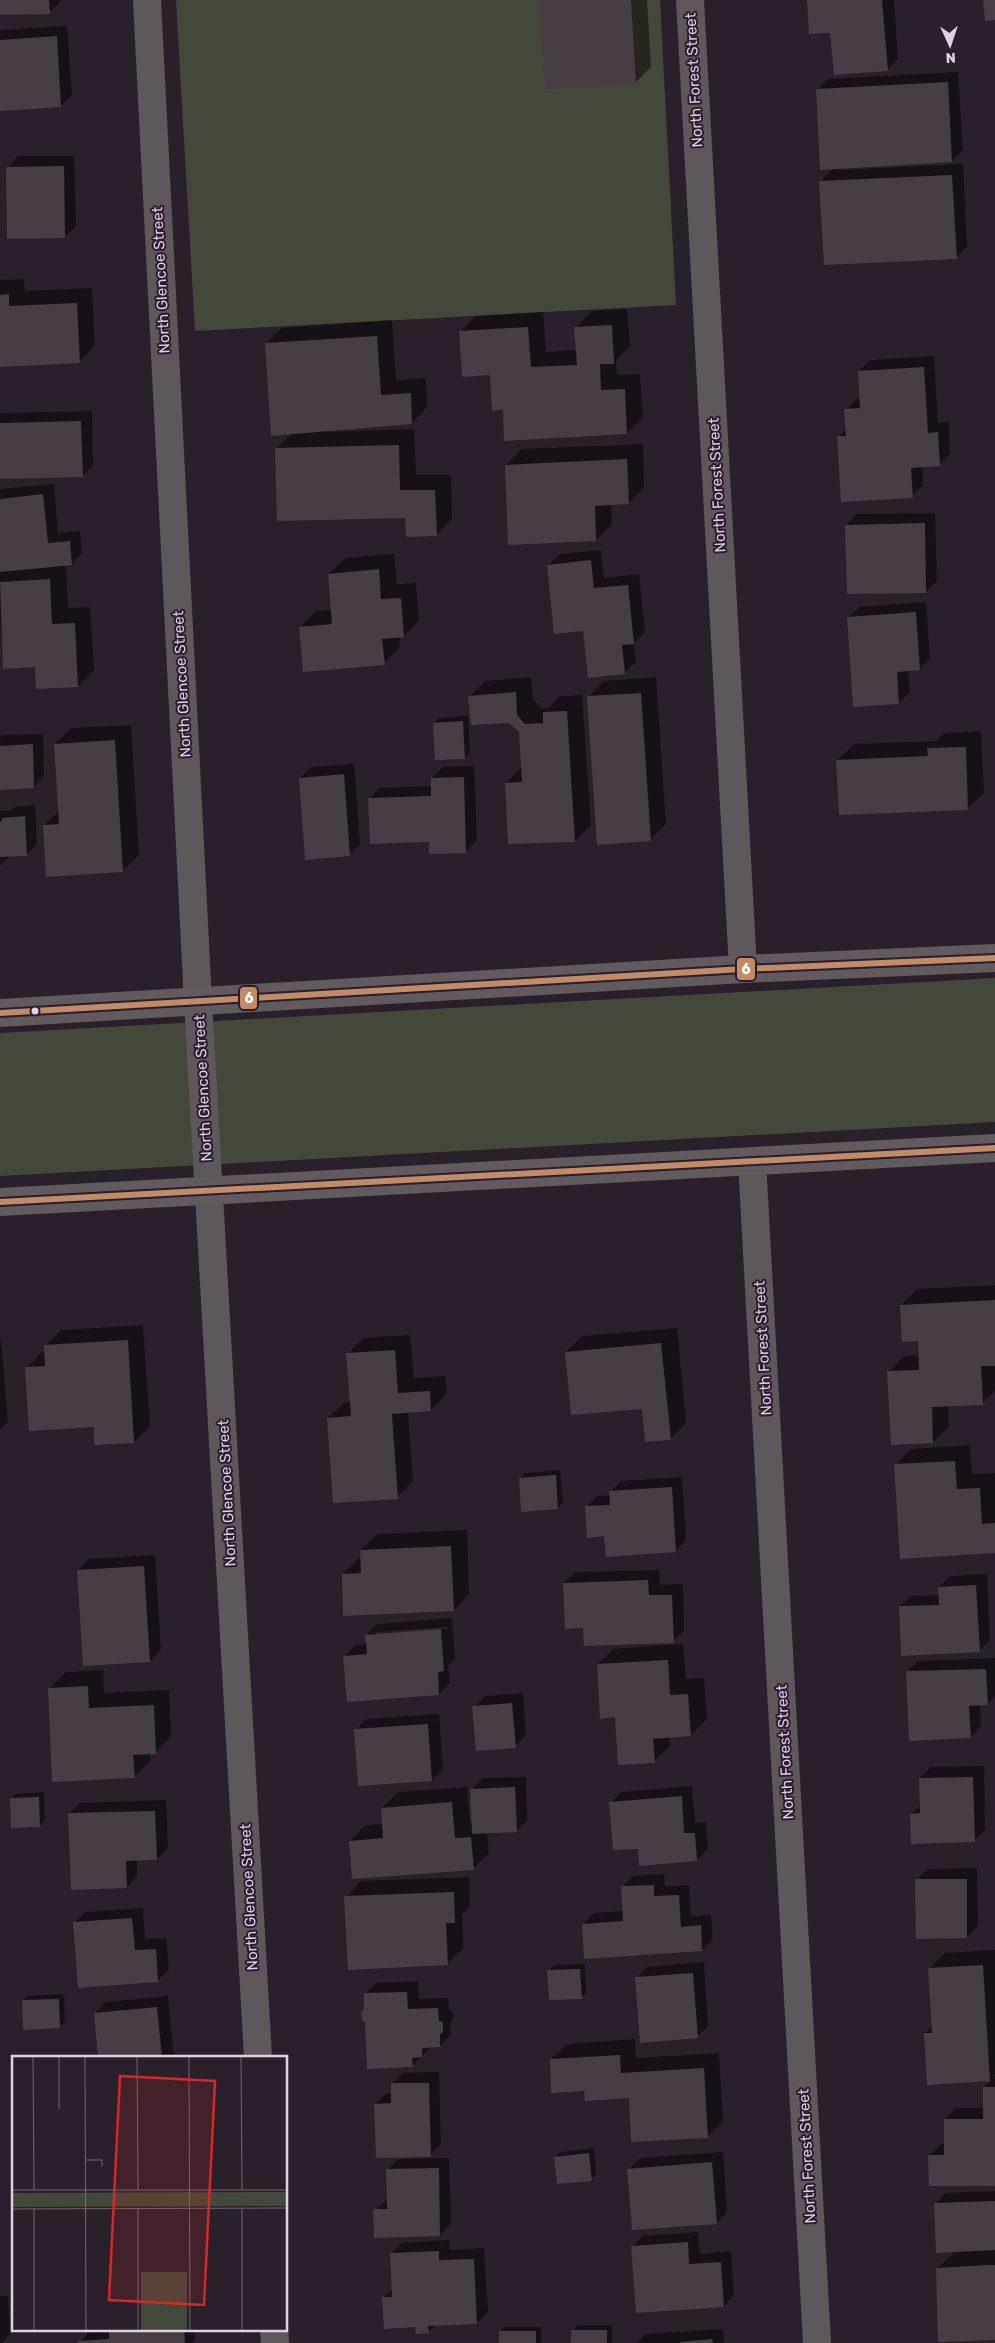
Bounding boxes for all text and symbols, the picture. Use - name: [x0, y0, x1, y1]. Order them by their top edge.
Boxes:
- street label: North Forest Street: [681, 12, 707, 148]
- north arrow: [925, 20, 975, 70]
- text: N: [945, 49, 956, 66]
- street label: North Glencoe Street: [148, 206, 174, 354]
- street label: North Forest Street: [704, 417, 730, 553]
- street label: North Glencoe Street: [169, 610, 195, 758]
- line badge: 6: [736, 957, 756, 981]
- text: 6: [741, 961, 751, 978]
- line badge: 6: [239, 986, 258, 1010]
- text: 6: [244, 990, 254, 1007]
- unlabelled marker: [30, 1006, 40, 1016]
- street label: North Glencoe Street: [190, 1014, 216, 1162]
- street label: North Forest Street: [750, 1280, 776, 1416]
- street label: North Glencoe Street: [214, 1419, 240, 1567]
- street label: North Forest Street: [772, 1684, 798, 1820]
- street label: North Glencoe Street: [236, 1823, 262, 1971]
- inset map: [12, 2056, 288, 2330]
- street label: North Forest Street: [794, 2088, 820, 2224]

